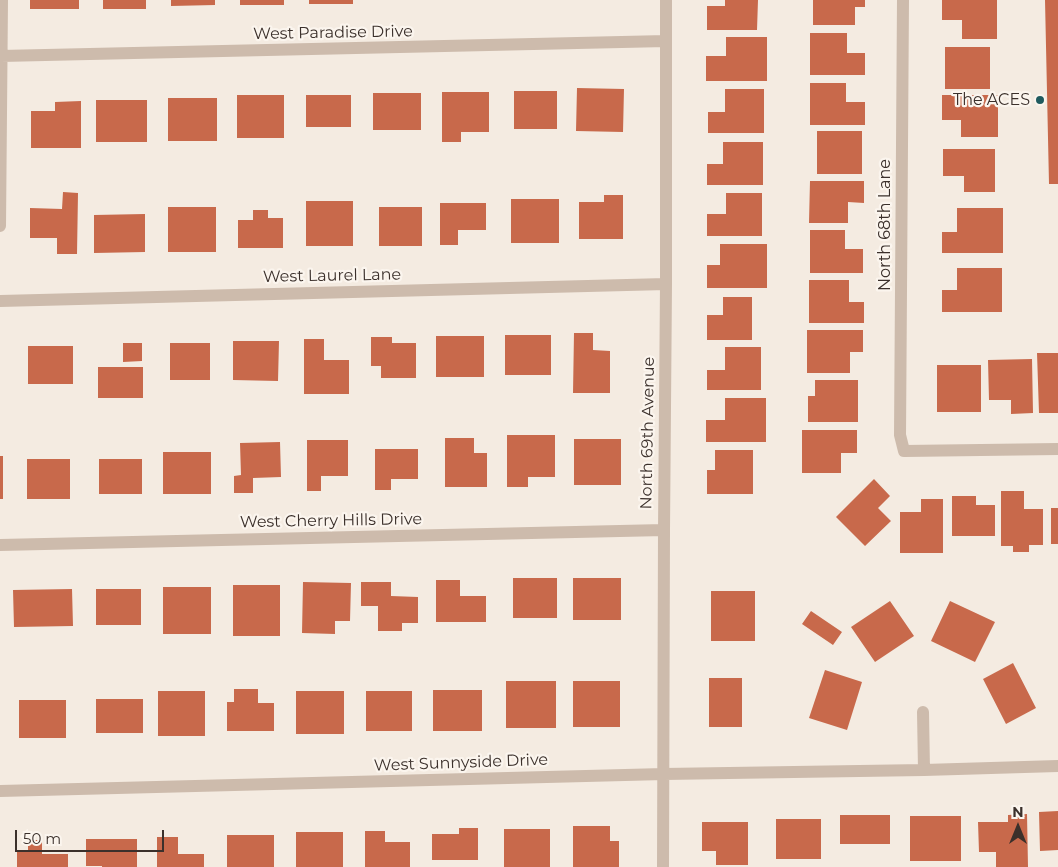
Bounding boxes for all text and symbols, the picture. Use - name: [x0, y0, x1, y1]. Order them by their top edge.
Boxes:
- street label: West Paradise Drive: [253, 22, 413, 44]
- place label: The ACES: [953, 90, 1030, 110]
- marker: The ACES: [1034, 94, 1046, 106]
- street label: North 68th Lane: [875, 159, 895, 291]
- street label: West Laurel Lane: [263, 265, 401, 287]
- street label: North 69th Avenue: [637, 356, 659, 510]
- street label: West Cherry Hills Drive: [240, 510, 422, 532]
- street label: West Sunnyside Drive: [374, 750, 548, 776]
- north arrow: [993, 802, 1043, 852]
- text: N: [1012, 803, 1024, 821]
- scale bar: [18, 820, 166, 852]
- text: 50 m: [23, 829, 61, 848]

